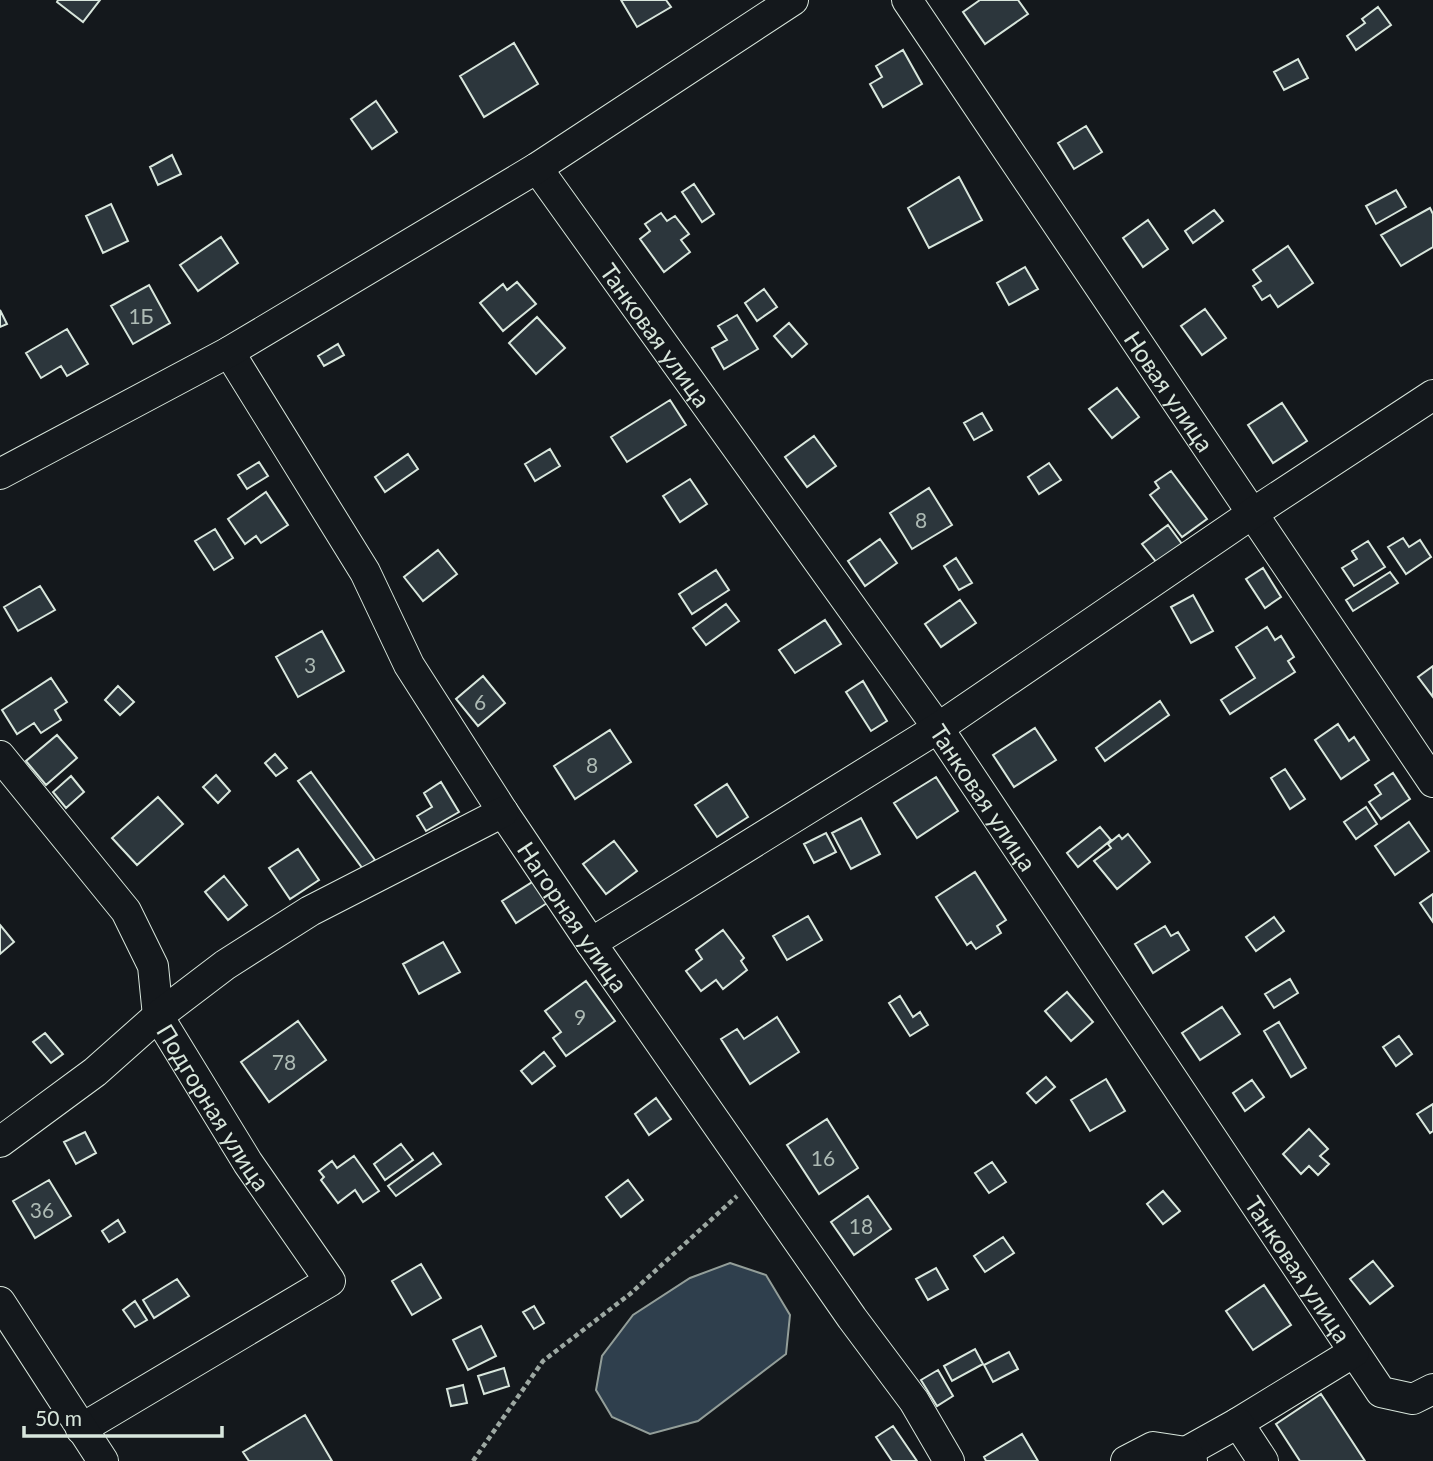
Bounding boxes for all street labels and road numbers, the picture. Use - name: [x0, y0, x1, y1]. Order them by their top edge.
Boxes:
- street label: Танковая улица: [595, 257, 718, 412]
- street label: Новая улица: [1119, 325, 1221, 457]
- street label: Танковая улица: [925, 719, 1043, 876]
- street label: Нагорная улица: [512, 836, 635, 997]
- street label: Подгорная улица: [152, 1018, 277, 1196]
- street label: Танковая улица: [1240, 1190, 1358, 1348]

